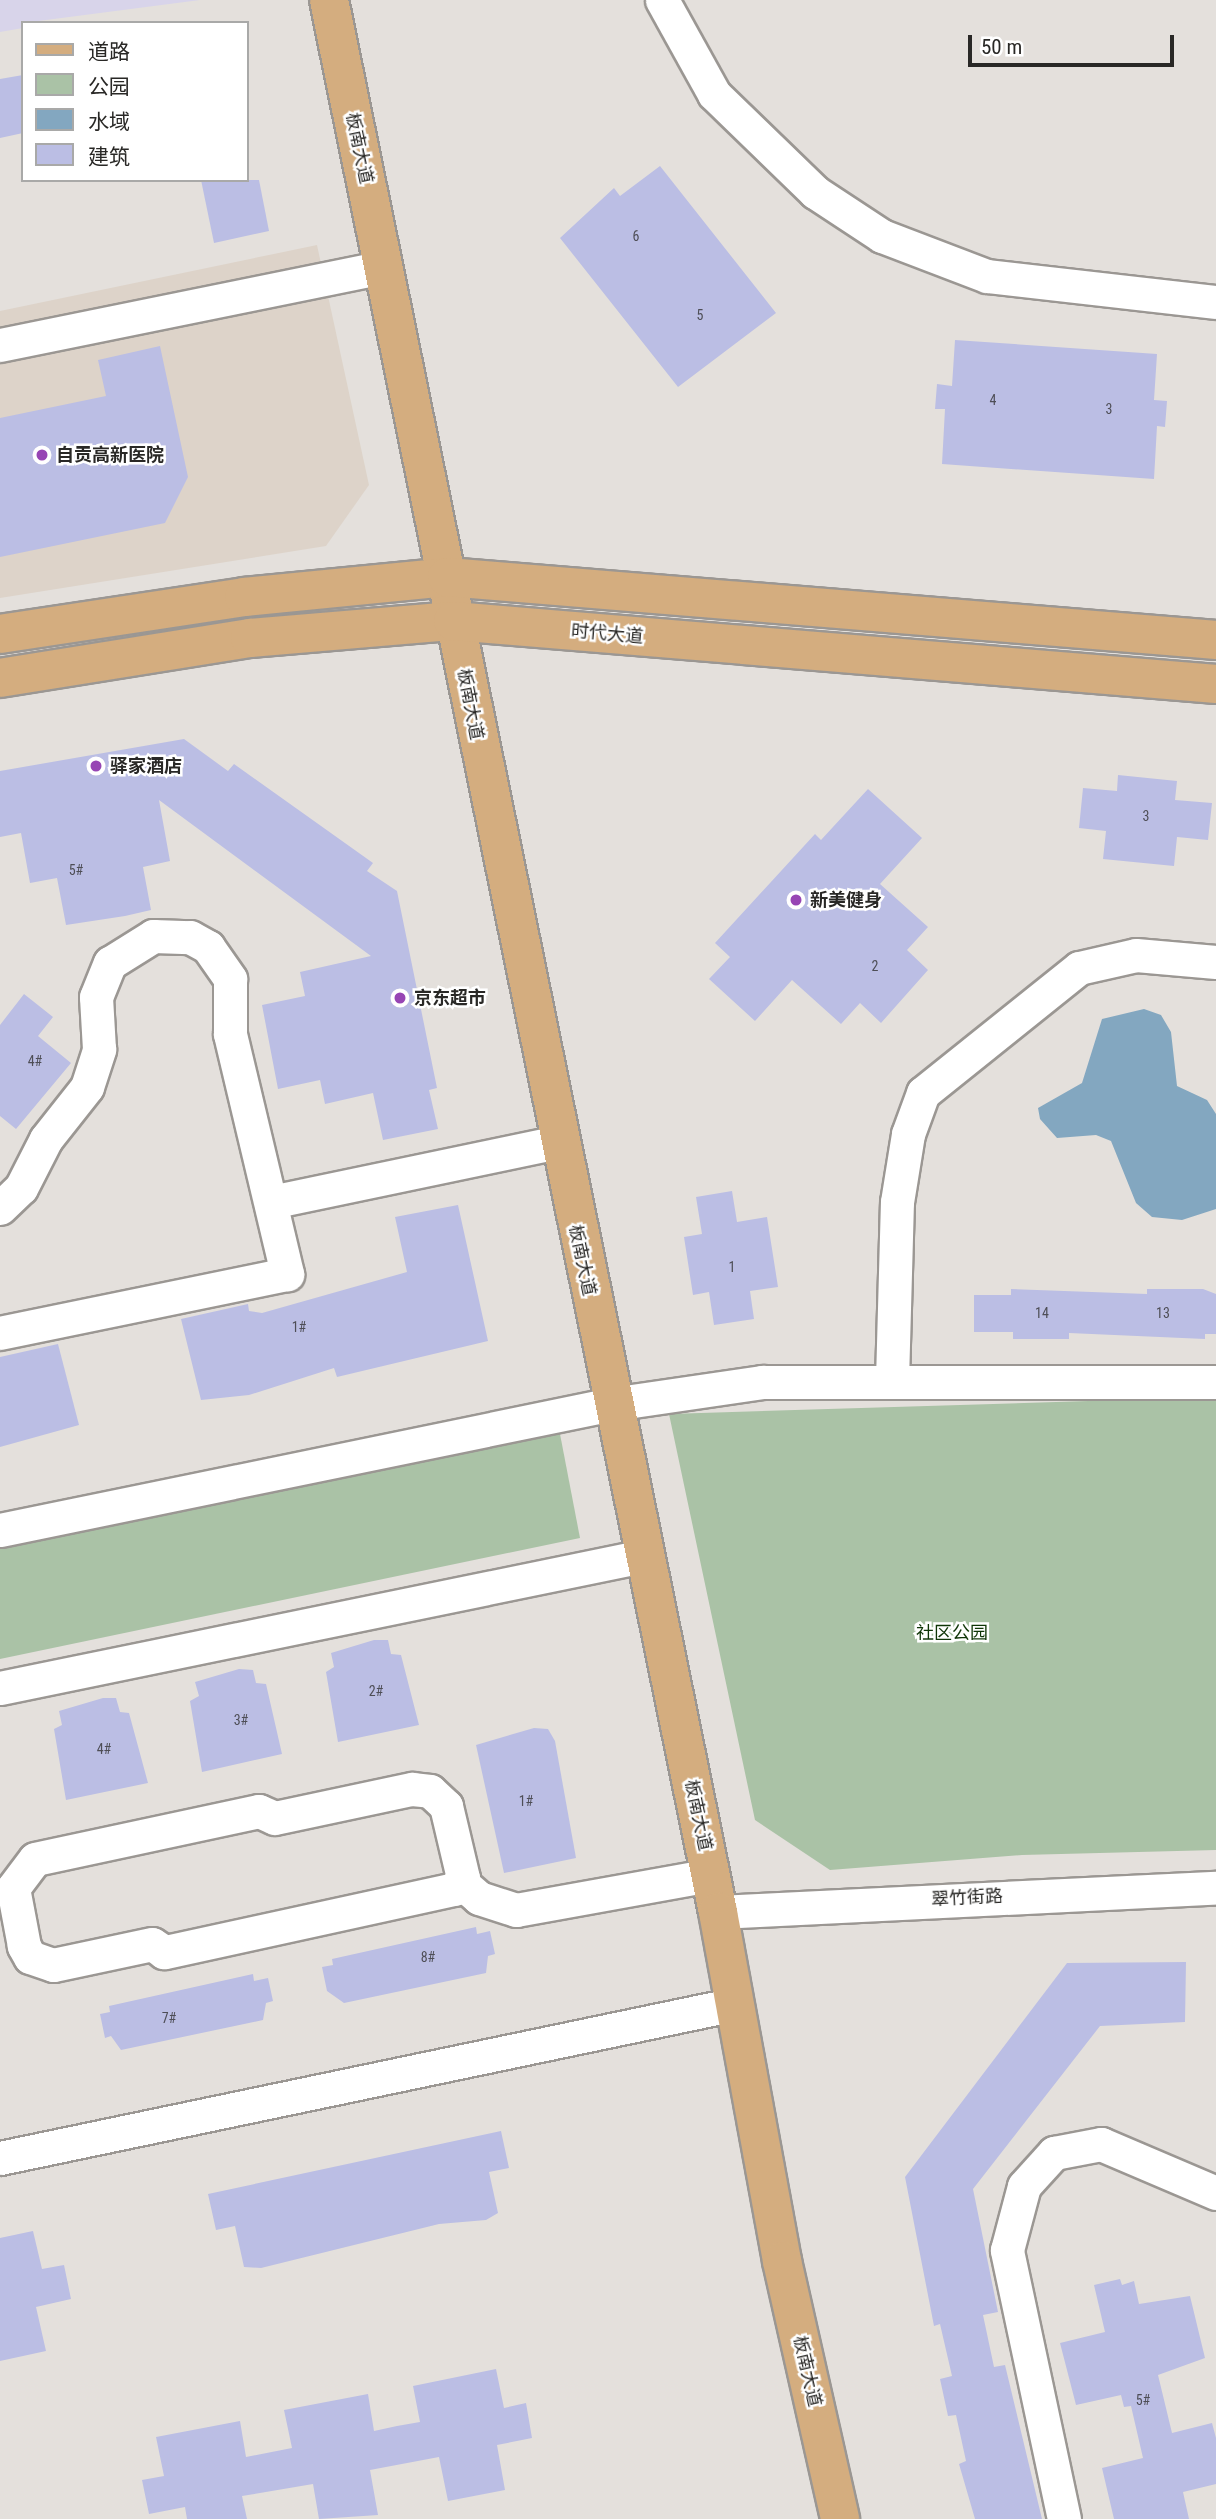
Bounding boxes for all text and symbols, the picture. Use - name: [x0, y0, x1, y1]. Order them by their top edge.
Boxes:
- legend: [21, 21, 248, 182]
- scale bar: [971, 21, 1178, 65]
- text: 50 m: [981, 35, 1022, 59]
- text: 道路: [88, 40, 130, 64]
- text: 公园: [88, 75, 130, 99]
- text: 水域: [88, 110, 130, 134]
- street label: 板南大道: [341, 111, 377, 185]
- text: 建筑: [88, 145, 130, 169]
- house number: 6: [633, 228, 639, 244]
- house number: 5: [697, 307, 703, 323]
- house number: 4: [990, 392, 996, 408]
- house number: 3: [1106, 401, 1112, 417]
- place label: 自贡高新医院: [56, 444, 164, 466]
- marker: 自贡高新医院: [34, 447, 50, 463]
- street label: 时代大道: [570, 620, 644, 648]
- street label: 板南大道: [453, 667, 487, 741]
- place label: 驿家酒店: [110, 755, 182, 777]
- marker: 驿家酒店: [88, 758, 104, 774]
- house number: 3: [1143, 808, 1149, 824]
- house number: 5#: [69, 862, 83, 878]
- place label: 新美健身: [810, 889, 882, 911]
- marker: 新美健身: [788, 892, 804, 908]
- house number: 2: [872, 958, 878, 974]
- place label: 京东超市: [414, 987, 486, 1009]
- marker: 京东超市: [392, 990, 408, 1006]
- house number: 4#: [28, 1053, 42, 1069]
- street label: 板南大道: [564, 1223, 600, 1297]
- house number: 1: [729, 1259, 735, 1275]
- house number: 14: [1035, 1305, 1049, 1321]
- house number: 13: [1156, 1305, 1170, 1321]
- house number: 1#: [292, 1319, 306, 1335]
- park label: 社区公园: [916, 1622, 988, 1644]
- house number: 2#: [369, 1683, 383, 1699]
- house number: 3#: [234, 1712, 248, 1728]
- house number: 4#: [97, 1741, 111, 1757]
- street label: 板南大道: [680, 1778, 716, 1852]
- house number: 1#: [519, 1793, 533, 1809]
- street label: 翠竹街路: [930, 1885, 1004, 1911]
- house number: 8#: [421, 1949, 435, 1965]
- house number: 7#: [162, 2010, 176, 2026]
- street label: 板南大道: [788, 2333, 826, 2409]
- house number: 5#: [1136, 2392, 1150, 2408]

